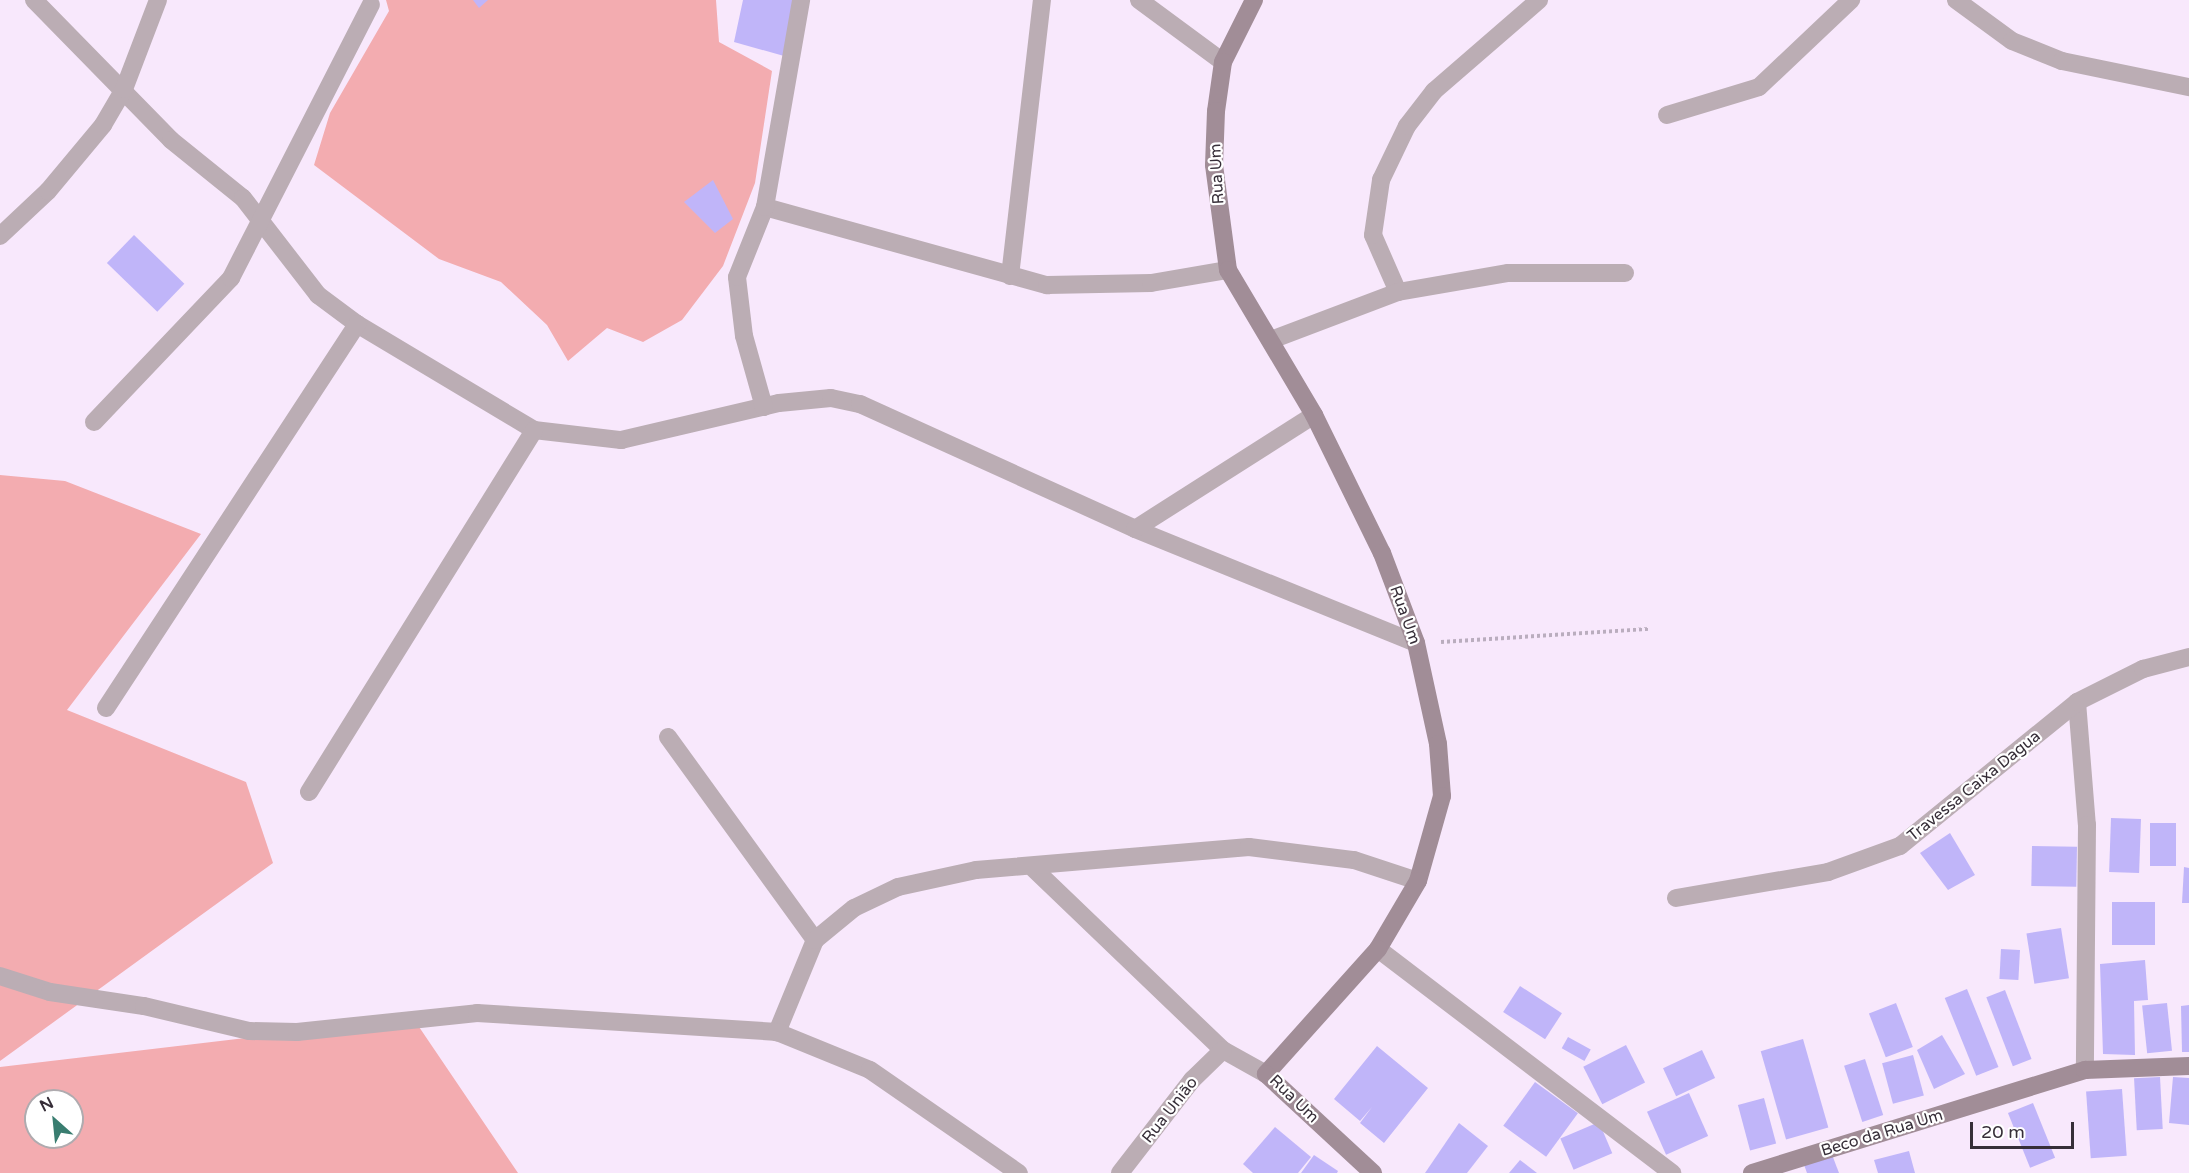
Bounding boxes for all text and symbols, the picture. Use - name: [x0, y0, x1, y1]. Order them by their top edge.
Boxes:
- street label: Rua Um: [1206, 143, 1228, 205]
- street label: Rua Um: [1386, 583, 1424, 647]
- street label: Travessa Caixa Dagua: [1904, 727, 2044, 845]
- street label: Rua Um: [1265, 1071, 1323, 1127]
- street label: Rua União: [1138, 1073, 1202, 1147]
- north arrow: [24, 1089, 84, 1149]
- text: N: [36, 1093, 57, 1117]
- street label: Beco da Rua Um: [1819, 1105, 1945, 1161]
- scale bar: [1973, 1110, 2076, 1148]
- text: 20 m: [1981, 1121, 2025, 1143]

